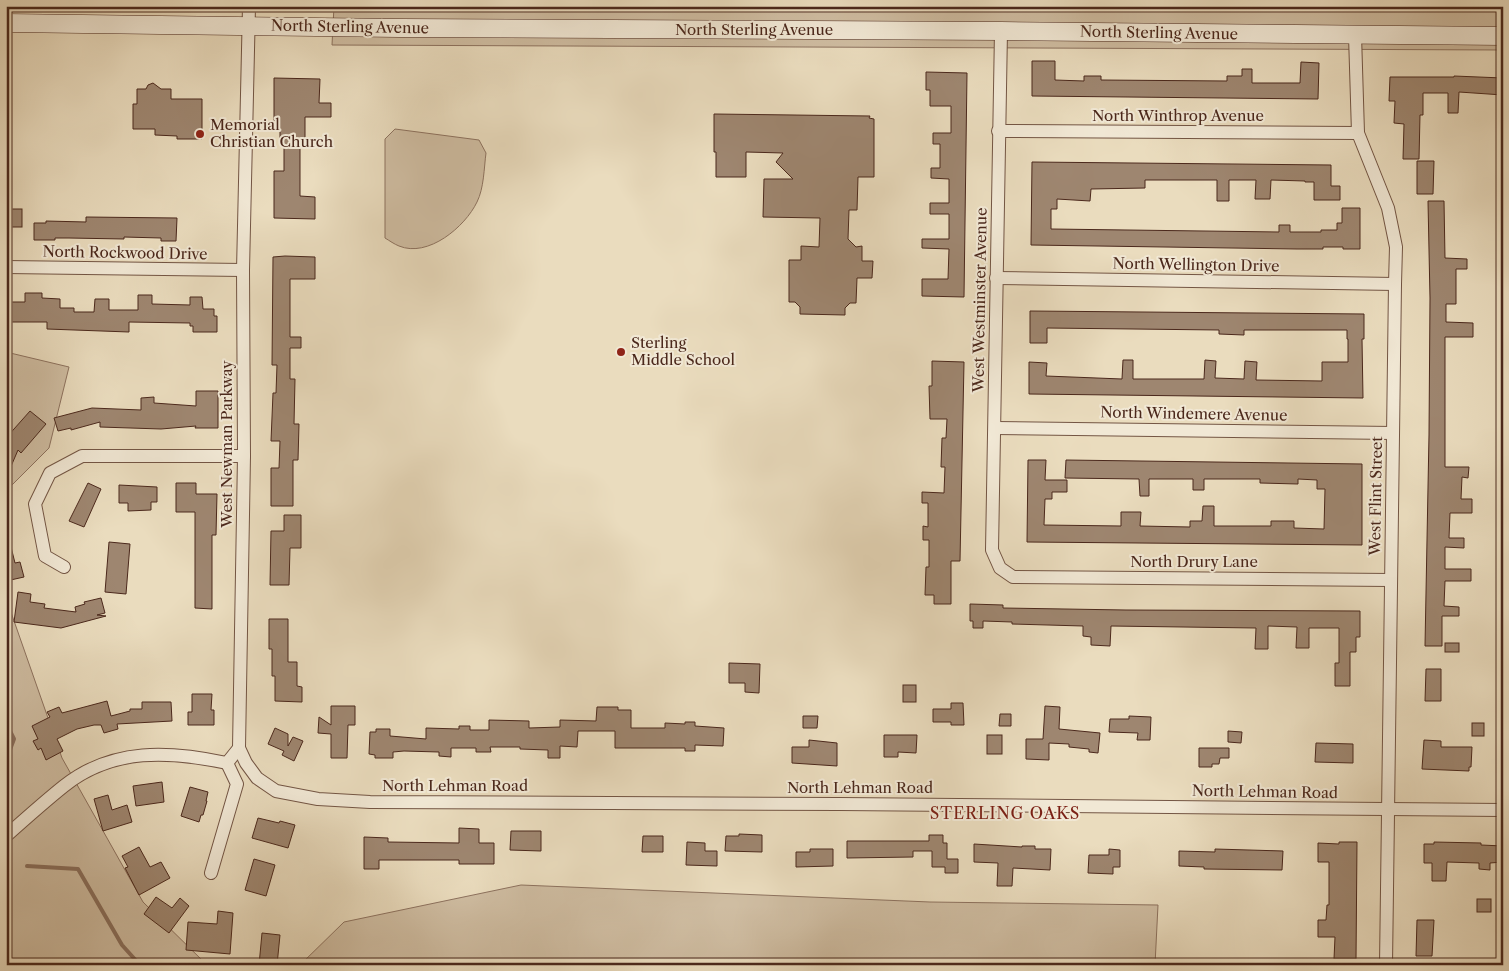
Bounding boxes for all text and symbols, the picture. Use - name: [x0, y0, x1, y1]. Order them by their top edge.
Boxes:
- street label: North Sterling Avenue: [271, 16, 429, 37]
- street label: North Sterling Avenue: [675, 20, 833, 39]
- street label: North Sterling Avenue: [1080, 22, 1238, 43]
- street label: North Winthrop Avenue: [1092, 106, 1264, 125]
- place label: Memorial Christian Church: [210, 115, 334, 151]
- marker: Memorial Christian Church: [194, 128, 206, 140]
- street label: West Westminster Avenue: [968, 207, 991, 394]
- street label: North Rockwood Drive: [42, 242, 208, 263]
- street label: North Wellington Drive: [1112, 254, 1280, 275]
- place label: Sterling Middle School: [631, 333, 735, 369]
- marker: Sterling Middle School: [615, 346, 627, 358]
- street label: West Newman Parkway: [217, 360, 236, 529]
- street label: North Windemere Avenue: [1100, 402, 1288, 425]
- street label: West Flint Street: [1365, 436, 1386, 557]
- street label: North Drury Lane: [1130, 552, 1258, 571]
- street label: North Lehman Road: [382, 776, 528, 795]
- street label: North Lehman Road: [787, 778, 933, 797]
- street label: North Lehman Road: [1192, 781, 1338, 802]
- district label: STERLING OAKS: [930, 803, 1080, 823]

